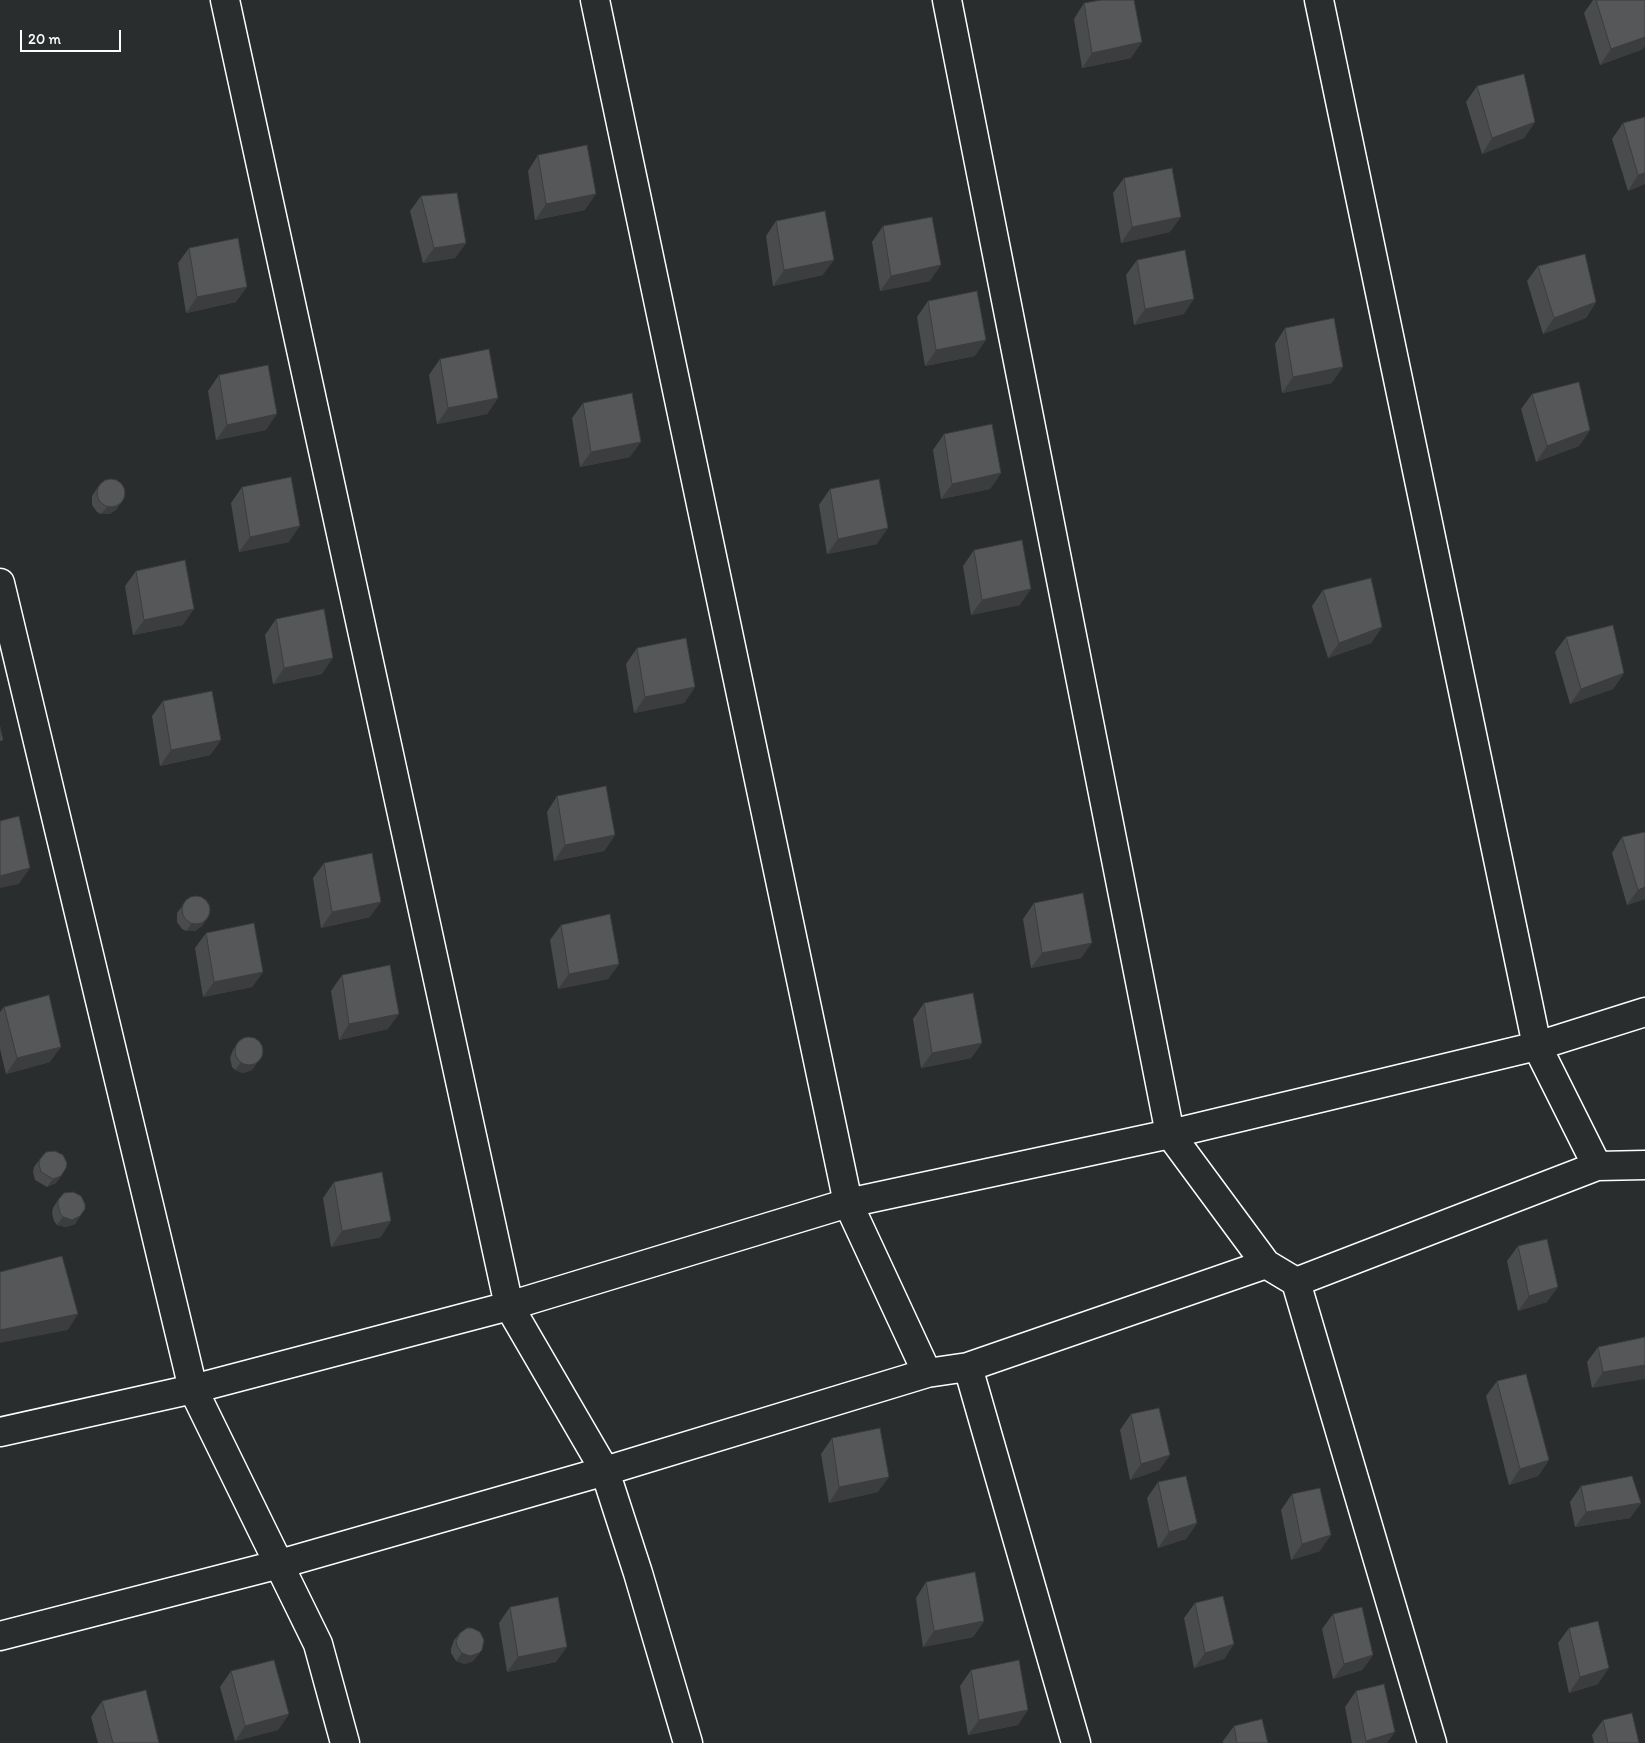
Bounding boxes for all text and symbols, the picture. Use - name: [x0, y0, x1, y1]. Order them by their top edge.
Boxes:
- scale bar: [22, 20, 124, 52]
- text: 20 m: [28, 30, 61, 48]

